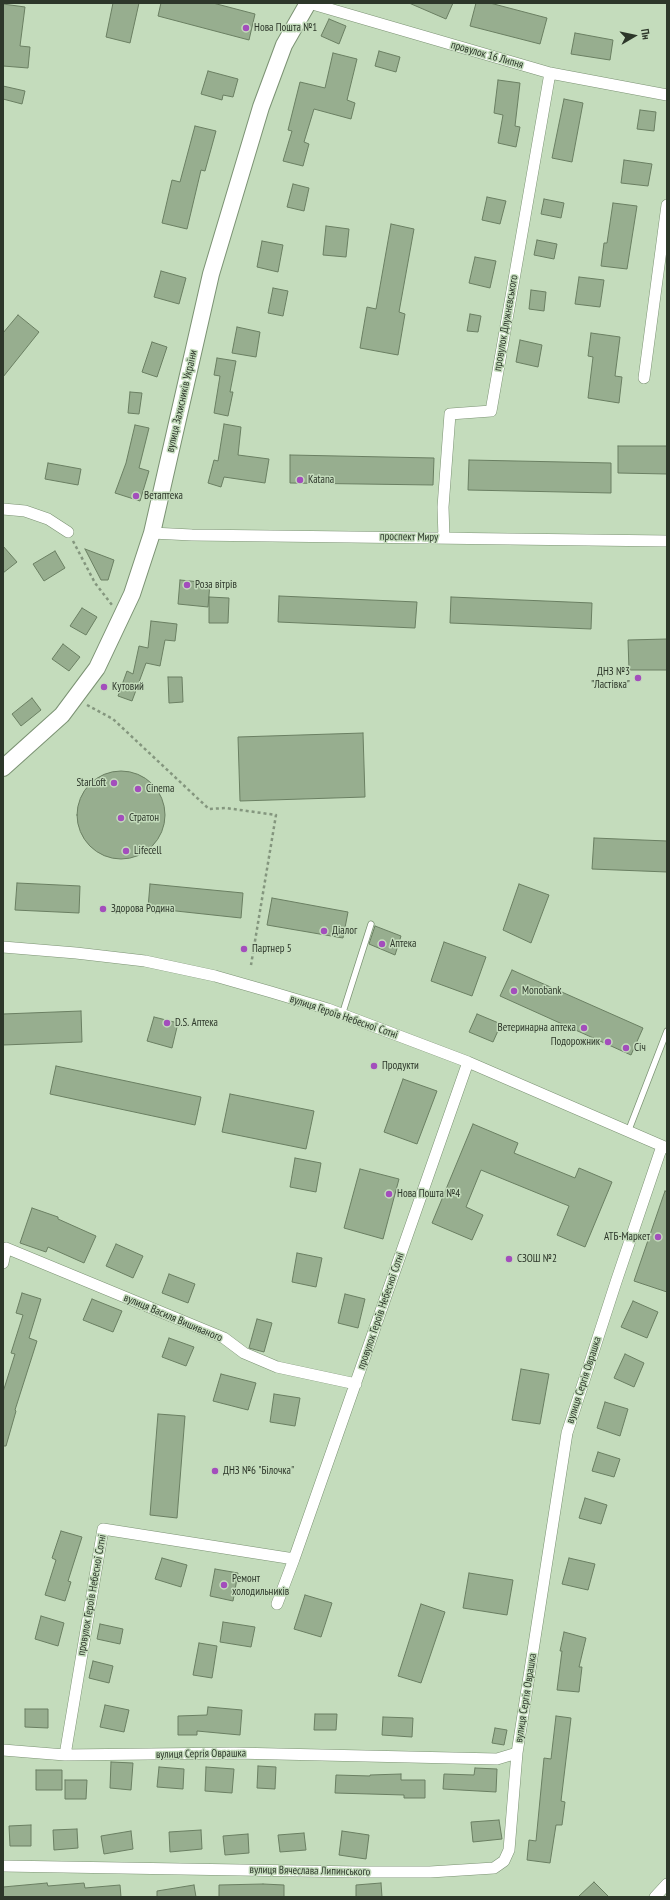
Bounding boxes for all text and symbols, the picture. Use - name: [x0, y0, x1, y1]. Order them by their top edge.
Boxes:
- north arrow: [614, 16, 654, 56]
- place label: Нова Пошта №1: [254, 21, 317, 35]
- marker: Нова Пошта №1: [241, 23, 251, 33]
- text: Пн: [638, 28, 654, 40]
- street label: провулок 16 Липня: [449, 38, 525, 72]
- street label: провулок Длужнєвського: [491, 274, 521, 372]
- street label: вулиця Захисників України: [164, 349, 200, 453]
- place label: Katana: [308, 473, 334, 487]
- marker: Katana: [295, 475, 305, 485]
- place label: Ветаптека: [144, 489, 183, 503]
- marker: Ветаптека: [131, 491, 141, 501]
- street label: проспект Миру: [380, 530, 438, 544]
- place label: Роза вітрів: [195, 578, 237, 592]
- marker: Роза вітрів: [182, 580, 192, 590]
- place label: ДНЗ №3 "Ластівка": [591, 665, 630, 691]
- marker: ДНЗ №3 "Ластівка": [633, 673, 643, 683]
- place label: Кутовий: [112, 680, 144, 694]
- marker: Кутовий: [99, 682, 109, 692]
- place label: StarLoft: [76, 776, 106, 790]
- marker: StarLoft: [109, 778, 119, 788]
- place label: Cinema: [146, 782, 174, 796]
- marker: Cinema: [133, 784, 143, 794]
- place label: Стратон: [129, 811, 159, 825]
- marker: Стратон: [116, 813, 126, 823]
- place label: Lifecell: [134, 844, 162, 858]
- marker: Lifecell: [121, 846, 131, 856]
- place label: Здорова Родина: [111, 902, 174, 916]
- marker: Здорова Родина: [98, 904, 108, 914]
- place label: Діалог: [332, 924, 357, 938]
- marker: Діалог: [319, 926, 329, 936]
- place label: Аптека: [390, 937, 417, 951]
- marker: Аптека: [377, 939, 387, 949]
- place label: Партнер 5: [252, 942, 292, 956]
- marker: Партнер 5: [239, 944, 249, 954]
- place label: Monobank: [522, 984, 562, 998]
- marker: Monobank: [509, 986, 519, 996]
- street label: вулиця Героїв Небесної Сотні: [288, 992, 400, 1042]
- place label: D.S. Аптека: [175, 1016, 218, 1030]
- marker: D.S. Аптека: [162, 1018, 172, 1028]
- place label: Ветеринарна аптека: [498, 1021, 576, 1035]
- marker: Ветеринарна аптека: [579, 1023, 589, 1033]
- place label: Подорожник: [551, 1035, 600, 1049]
- marker: Подорожник: [603, 1037, 613, 1047]
- place label: Січ: [634, 1041, 646, 1055]
- marker: Січ: [621, 1043, 631, 1053]
- place label: Продукти: [382, 1059, 419, 1073]
- marker: Продукти: [369, 1061, 379, 1071]
- place label: Нова Пошта №4: [397, 1187, 460, 1201]
- marker: Нова Пошта №4: [384, 1189, 394, 1199]
- place label: АТБ-Маркет: [604, 1230, 650, 1244]
- marker: АТБ-Маркет: [653, 1232, 663, 1242]
- street label: провулок Героїв Небесної Сотні: [355, 1251, 407, 1371]
- place label: СЗОШ №2: [517, 1252, 557, 1266]
- marker: СЗОШ №2: [504, 1254, 514, 1264]
- street label: вулиця Василя Вишиваного: [122, 1291, 224, 1345]
- street label: вулиця Сергія Оврашка: [564, 1335, 604, 1425]
- place label: ДНЗ №6 "Білочка": [223, 1464, 294, 1478]
- marker: ДНЗ №6 "Білочка": [210, 1466, 220, 1476]
- street label: провулок Героїв Небесної Сотні: [75, 1533, 109, 1657]
- place label: Ремонт холодильників: [232, 1572, 289, 1598]
- marker: Ремонт холодильників: [219, 1580, 229, 1590]
- street label: вулиця Сергія Оврашка: [512, 1652, 540, 1744]
- street label: вулиця Сергія Оврашка: [156, 1747, 246, 1761]
- street label: вулиця Вячеслава Липинського: [249, 1863, 371, 1879]

